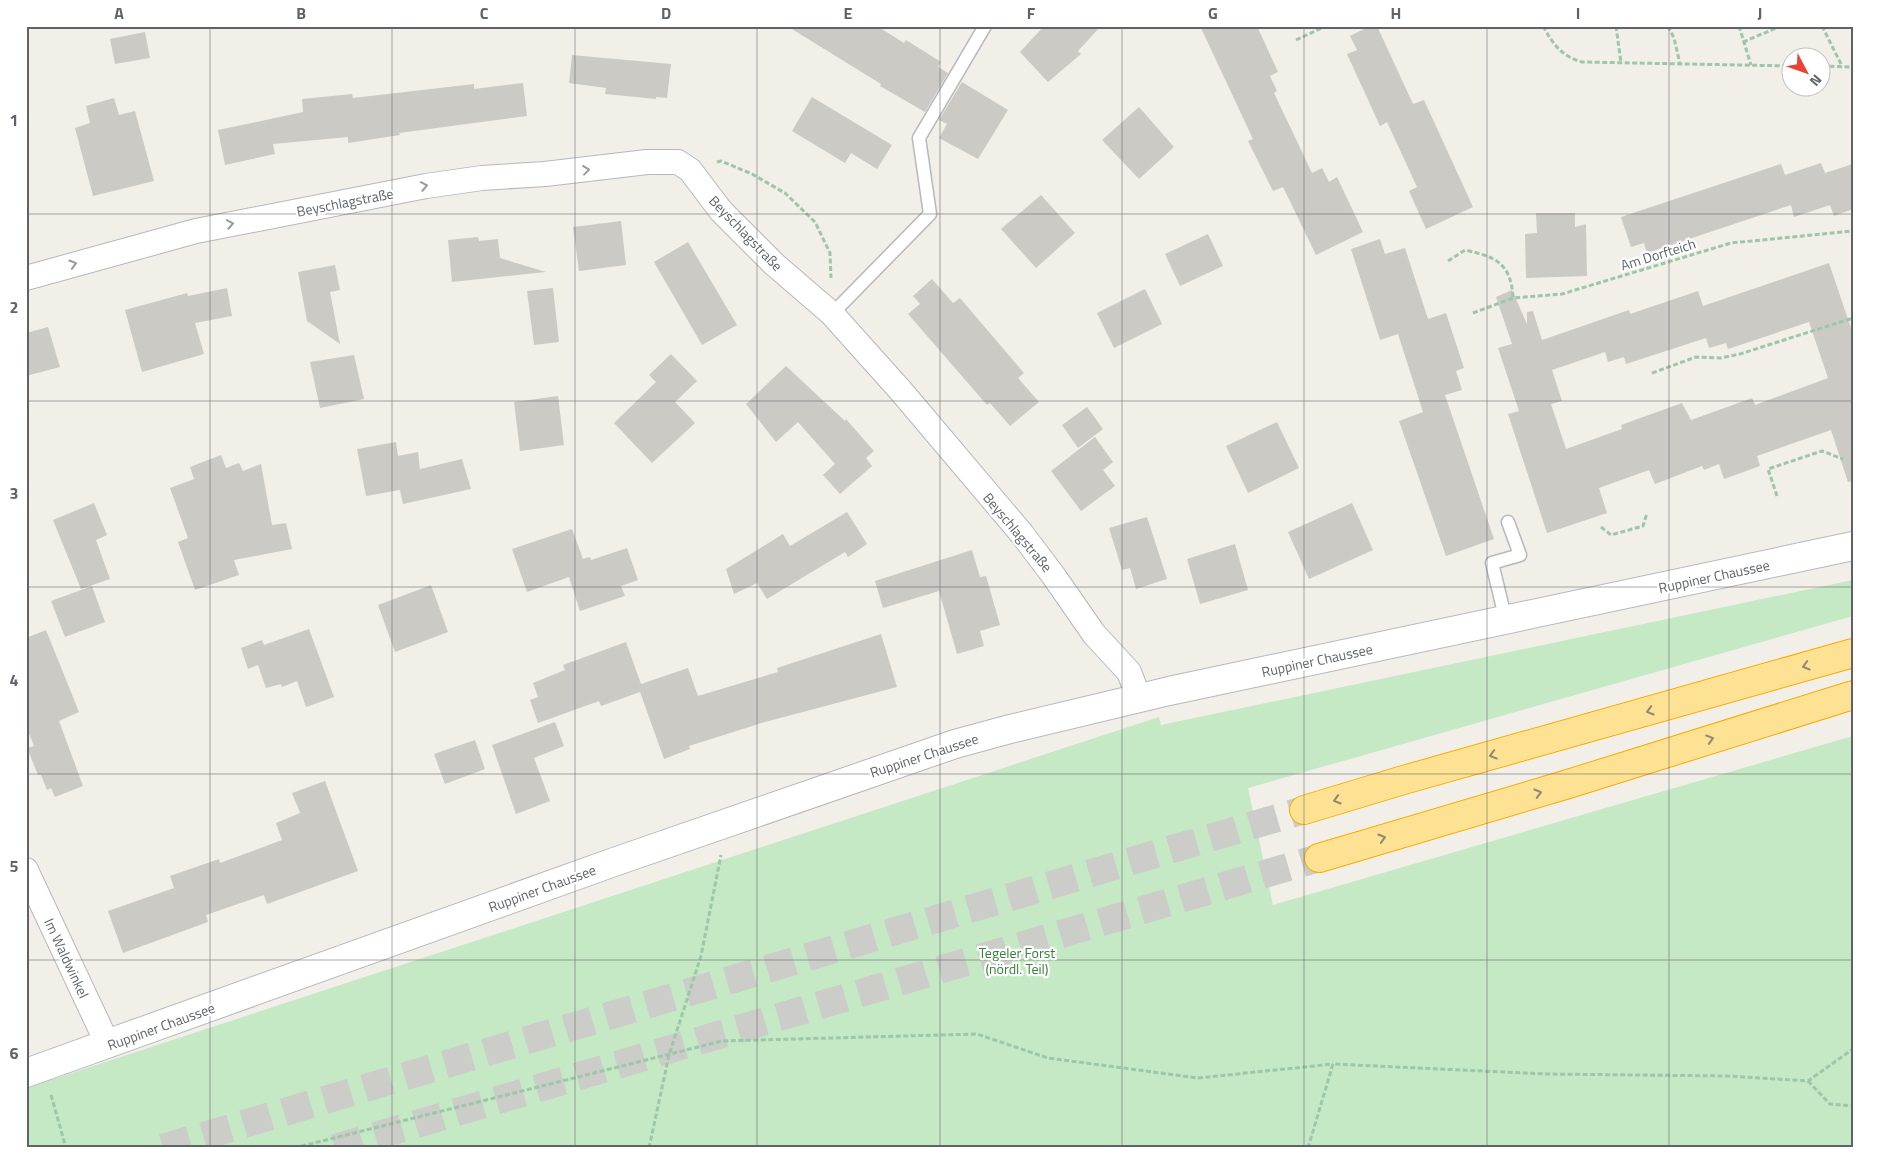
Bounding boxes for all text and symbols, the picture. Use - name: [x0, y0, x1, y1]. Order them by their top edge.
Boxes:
- text: A: [114, 1, 124, 25]
- text: B: [296, 1, 306, 25]
- text: C: [480, 1, 489, 25]
- text: D: [661, 1, 671, 25]
- text: E: [844, 1, 853, 25]
- text: F: [1027, 1, 1036, 25]
- text: G: [1208, 1, 1218, 25]
- text: H: [1391, 1, 1401, 25]
- text: I: [1576, 1, 1580, 25]
- text: J: [1758, 1, 1762, 25]
- north arrow: [1782, 48, 1832, 98]
- text: N: [1805, 70, 1827, 91]
- text: 1: [10, 108, 18, 132]
- one-way arrow: [582, 165, 590, 176]
- street label: Beyschlagstraße: [295, 182, 395, 222]
- one-way arrow: [420, 182, 428, 192]
- street label: Beyschlagstraße: [704, 190, 788, 276]
- one-way arrow: [226, 220, 235, 230]
- street label: Am Dorfteich: [1618, 233, 1698, 275]
- one-way arrow: [68, 260, 76, 270]
- text: 2: [10, 295, 18, 319]
- text: 3: [10, 481, 18, 505]
- street label: Beyschlagstraße: [978, 488, 1058, 576]
- street label: Ruppiner Chaussee: [1657, 554, 1771, 598]
- street label: Ruppiner Chaussee: [1260, 638, 1374, 682]
- one-way arrow: [1802, 661, 1810, 671]
- text: 4: [10, 668, 19, 692]
- one-way arrow: [1646, 705, 1654, 715]
- street label: Ruppiner Chaussee: [867, 728, 981, 782]
- one-way arrow: [1706, 735, 1714, 745]
- one-way arrow: [1490, 749, 1498, 759]
- one-way arrow: [1534, 788, 1542, 798]
- one-way arrow: [1333, 795, 1342, 805]
- one-way arrow: [1378, 834, 1386, 844]
- text: 5: [10, 854, 19, 878]
- street label: Ruppiner Chaussee: [485, 859, 599, 917]
- street label: Im Waldwinkel: [39, 915, 95, 1001]
- park label: Tegeler Forst (nördl. Teil): [979, 942, 1055, 979]
- street label: Ruppiner Chaussee: [104, 997, 218, 1055]
- text: 6: [10, 1041, 19, 1065]

